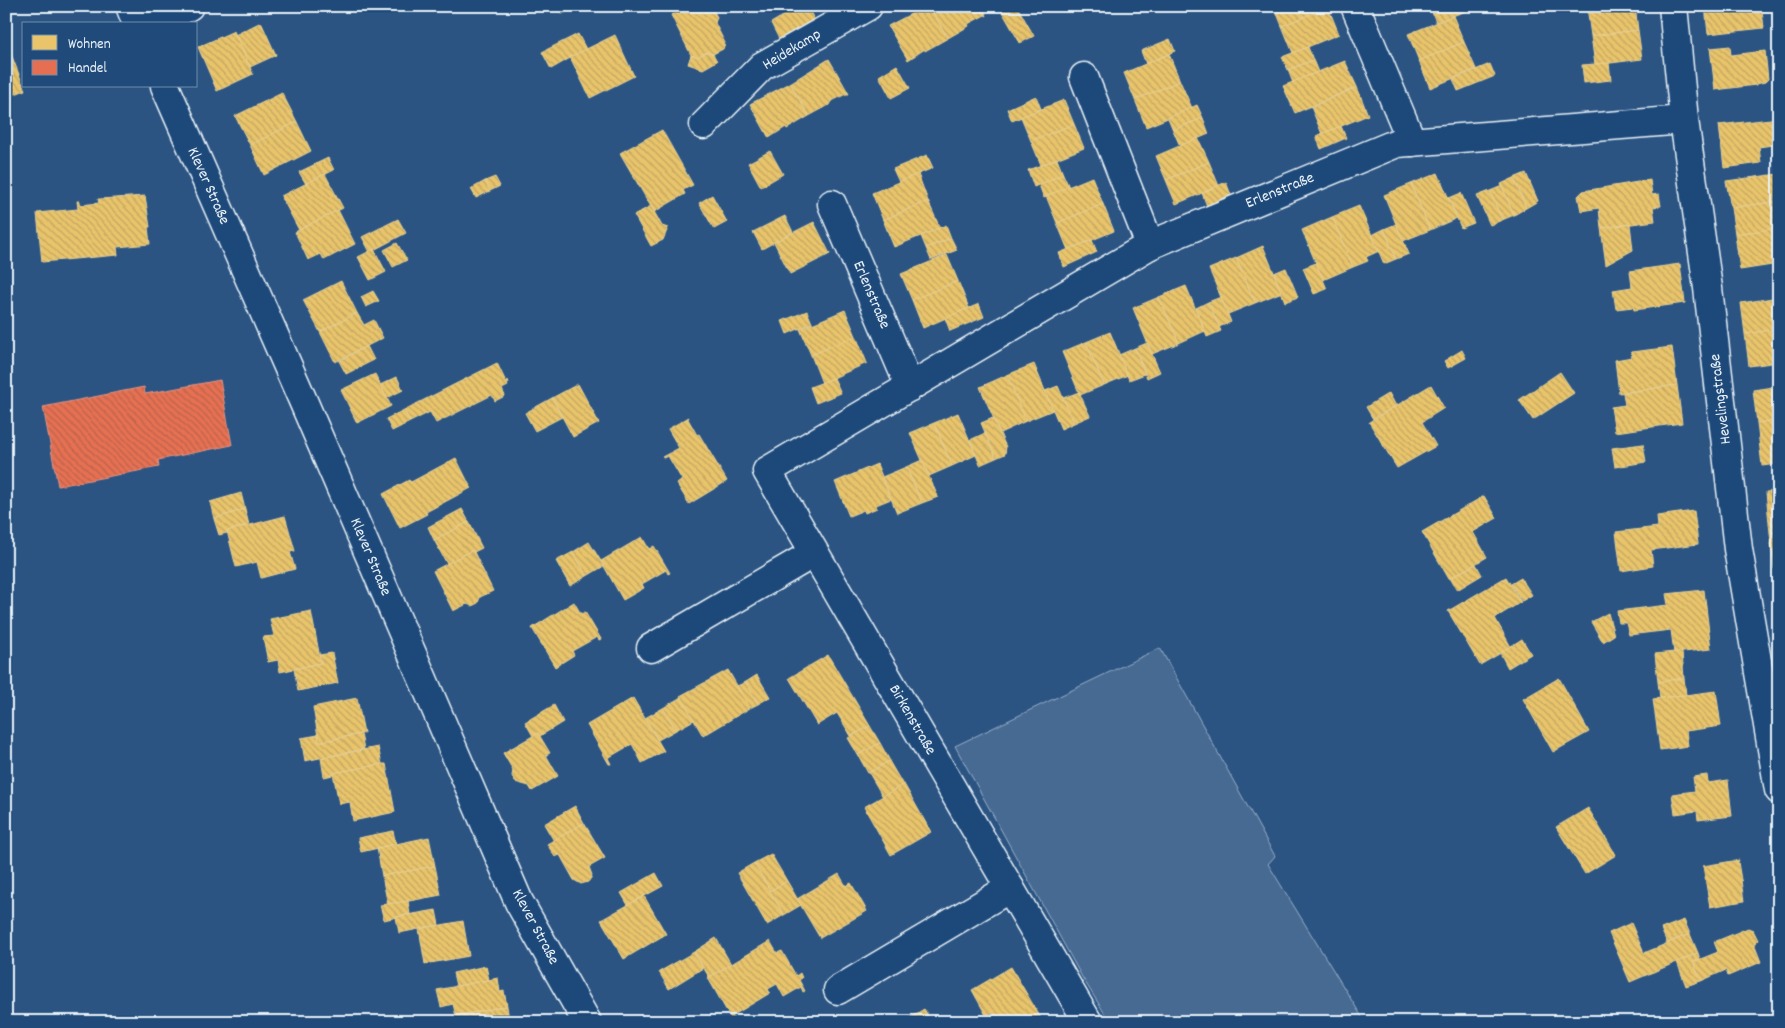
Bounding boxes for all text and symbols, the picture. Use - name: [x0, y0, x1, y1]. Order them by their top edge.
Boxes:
- legend: [22, 22, 198, 88]
- street label: Heidekamp: [758, 23, 826, 77]
- text: Wohnen: [68, 34, 111, 56]
- text: Handel: [68, 58, 107, 80]
- street label: Klever Straße: [181, 144, 235, 228]
- street label: Erlenstraße: [1242, 167, 1318, 215]
- street label: Erlenstraße: [846, 257, 896, 333]
- street label: Hevelingstraße: [1704, 353, 1738, 445]
- street label: Klever Straße: [343, 514, 397, 600]
- street label: Birkenstraße: [882, 680, 942, 760]
- street label: Klever Straße: [505, 885, 565, 969]

